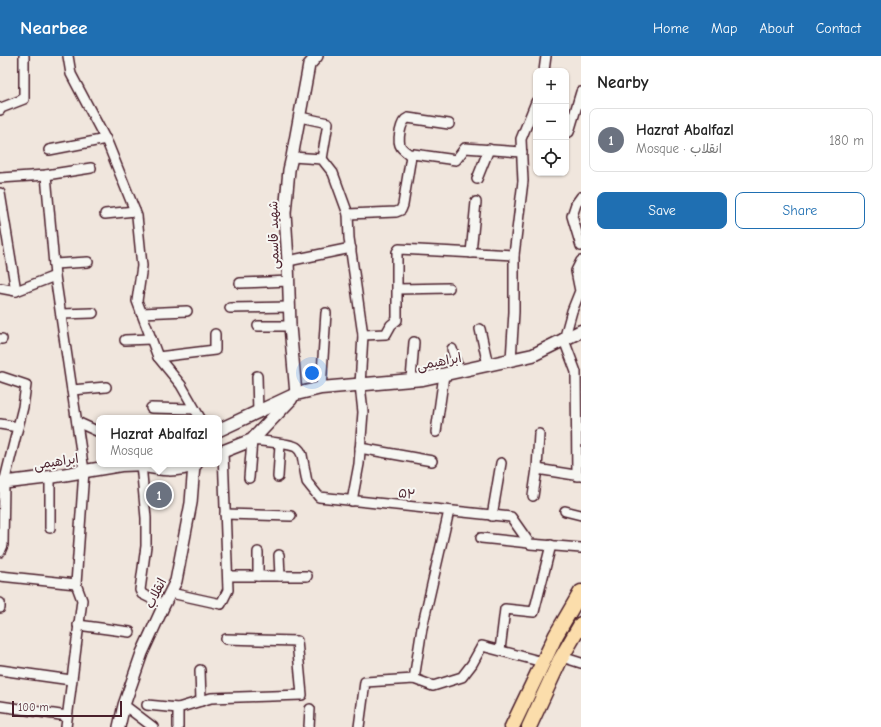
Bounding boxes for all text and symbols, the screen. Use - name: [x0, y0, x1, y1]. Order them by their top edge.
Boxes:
- text: Nearbee: [20, 17, 88, 39]
- text: Home: [653, 20, 689, 37]
- text: Map: [711, 20, 737, 37]
- text: About: [759, 20, 794, 37]
- text: Contact: [816, 20, 861, 37]
- map controls: [533, 68, 569, 176]
- button: +: [533, 68, 569, 104]
- text: Nearby: [597, 73, 648, 92]
- button: −: [533, 104, 569, 140]
- text: Hazrat Abalfazl: [636, 121, 734, 139]
- text: 1: [608, 133, 614, 148]
- text: 180 m: [829, 133, 864, 148]
- button: locate: [533, 140, 569, 176]
- text: Mosque · انقلاب: [636, 141, 722, 156]
- button: Save: [597, 192, 727, 229]
- button: Share: [735, 192, 865, 229]
- street label: شهید قاسمی: [265, 201, 284, 269]
- street label: ابراهیمی: [416, 350, 463, 375]
- your location: [302, 363, 322, 383]
- popup: [96, 415, 222, 467]
- text: Hazrat Abalfazl: [110, 425, 208, 443]
- text: Mosque: [110, 443, 153, 458]
- street label: ابراهیمی: [33, 451, 80, 474]
- pin: 1: [146, 480, 172, 510]
- street label: ۵۲: [398, 485, 416, 502]
- street label: انقلاب: [142, 576, 170, 611]
- scale bar: [12, 699, 122, 718]
- text: 100 m: [18, 701, 49, 714]

